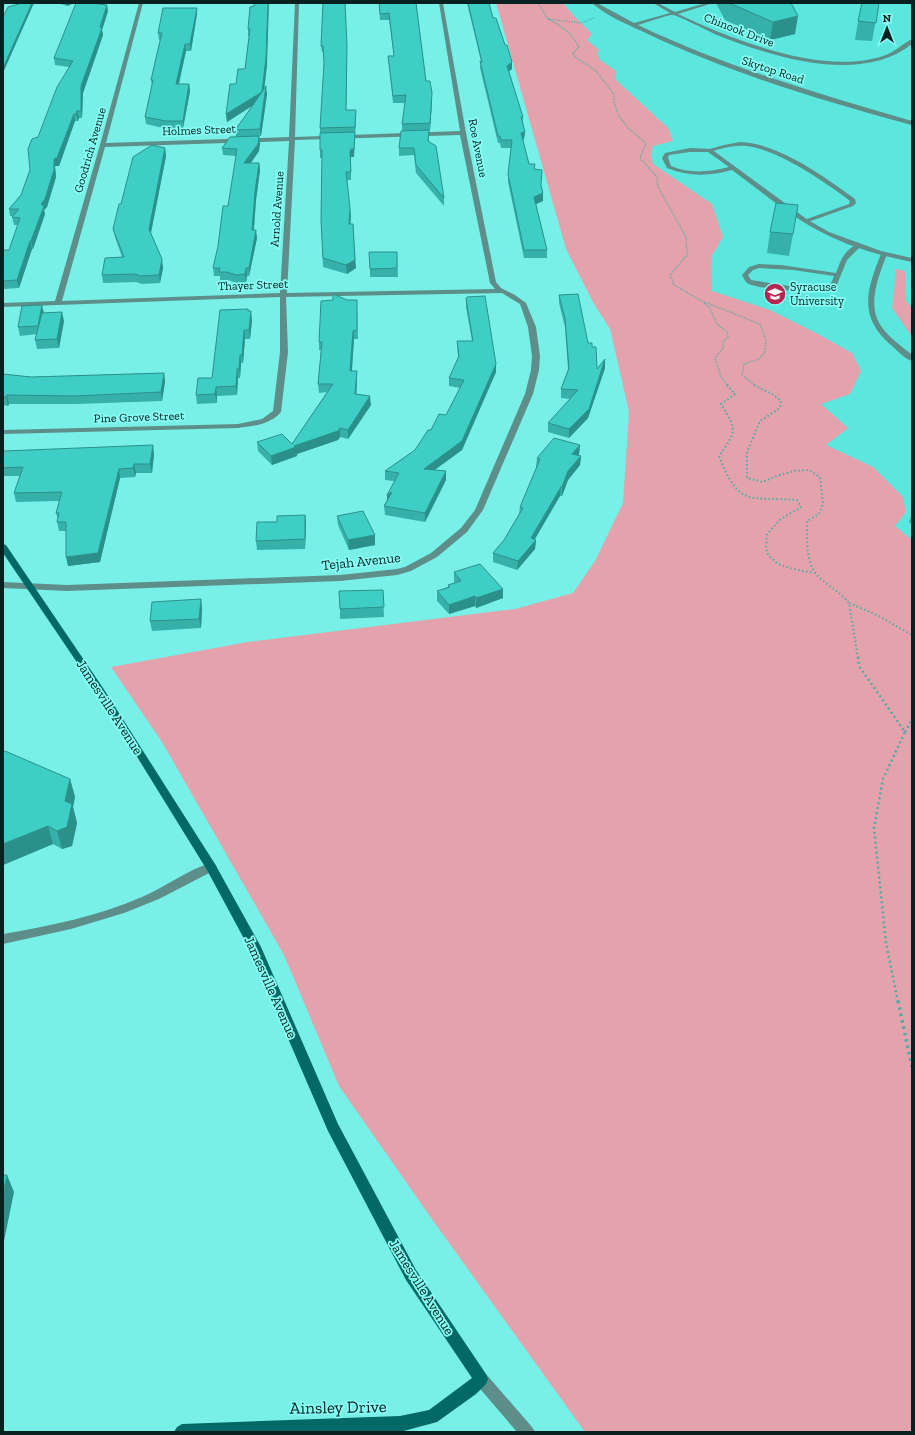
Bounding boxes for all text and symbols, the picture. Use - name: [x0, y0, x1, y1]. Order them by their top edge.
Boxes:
- north arrow: [867, 8, 907, 48]
- street label: Chinook Drive: [702, 10, 776, 50]
- text: N: [883, 12, 892, 25]
- street label: Skytop Road: [740, 53, 806, 87]
- street label: Goodrich Avenue: [71, 105, 109, 194]
- street label: Roe Avenue: [465, 117, 491, 179]
- street label: Holmes Street: [162, 122, 237, 138]
- street label: Arnold Avenue: [267, 170, 287, 247]
- street label: Thayer Street: [218, 277, 289, 293]
- place label: Syracuse University: [790, 280, 845, 308]
- school or university icon: Syracuse University: [762, 281, 788, 307]
- street label: Pine Grove Street: [93, 408, 185, 426]
- street label: Tejah Avenue: [321, 549, 402, 574]
- street label: Jamesville Avenue: [73, 657, 147, 758]
- street label: Jamesville Avenue: [240, 934, 301, 1041]
- street label: Jamesville Avenue: [385, 1236, 458, 1339]
- street label: Ainsley Drive: [289, 1396, 387, 1418]

